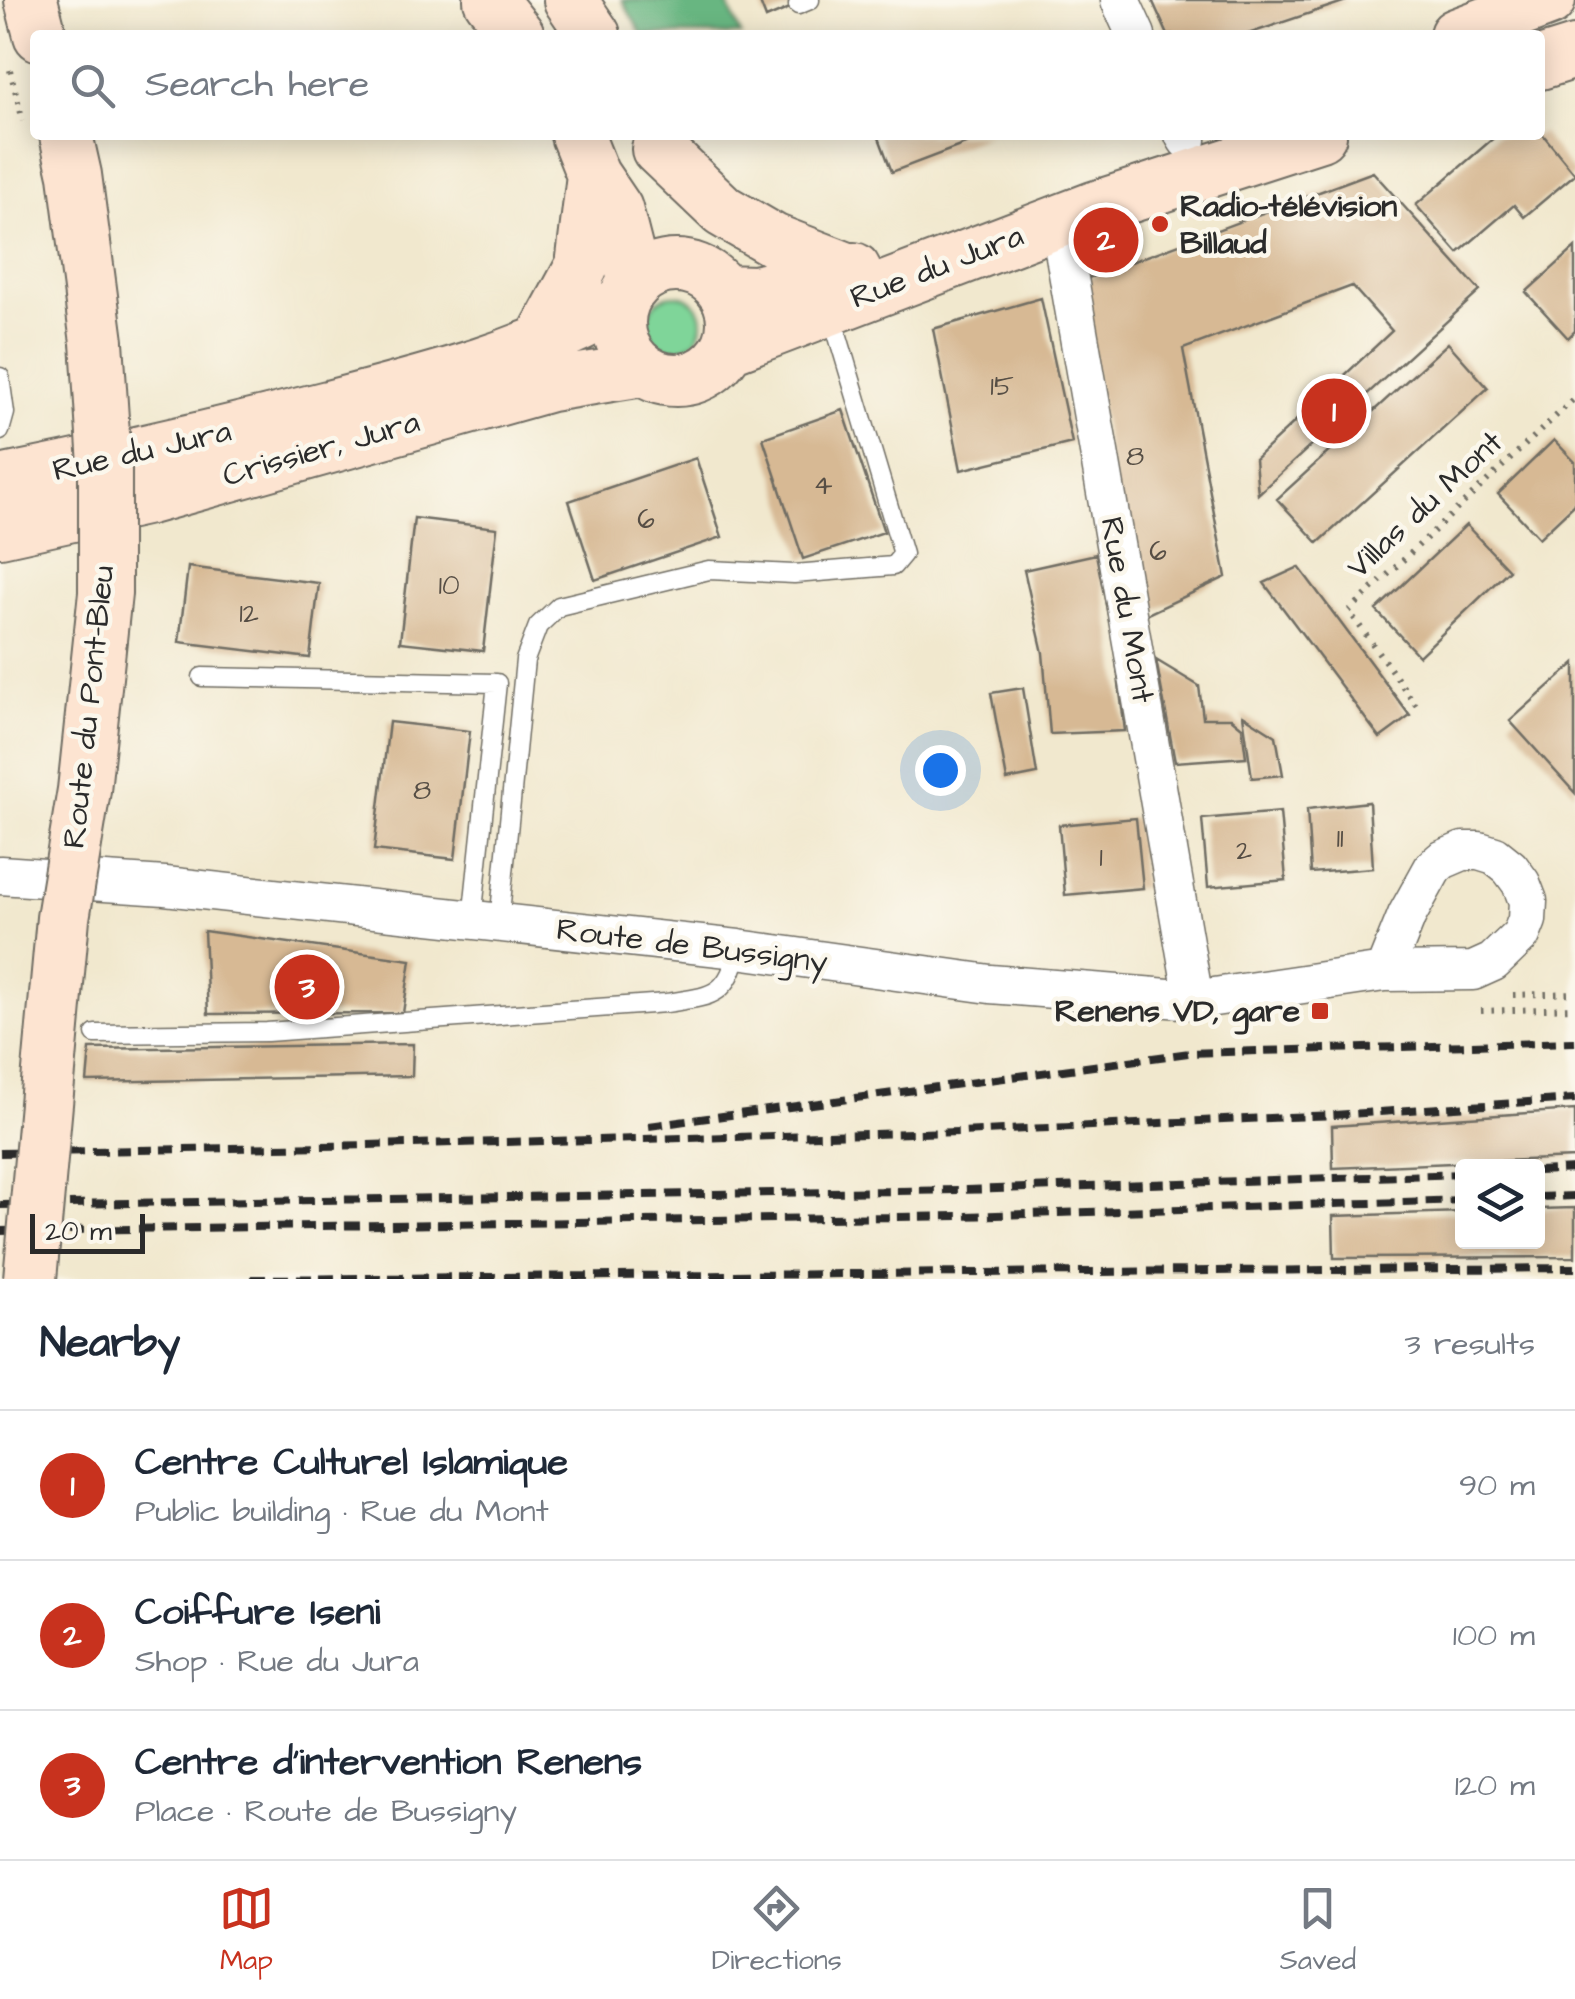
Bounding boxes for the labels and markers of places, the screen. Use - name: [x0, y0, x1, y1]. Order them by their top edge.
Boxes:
- place label: Radio-télévision Billaud: [1180, 184, 1397, 266]
- pin: 2: [1074, 202, 1138, 278]
- marker: Radio-télévision Billaud: [1149, 213, 1171, 235]
- pin: 1: [1302, 374, 1366, 448]
- pin: 3: [274, 950, 340, 1024]
- place label: Renens VD, gare: [1055, 989, 1300, 1035]
- marker: Renens VD, gare: [1309, 1000, 1331, 1022]

